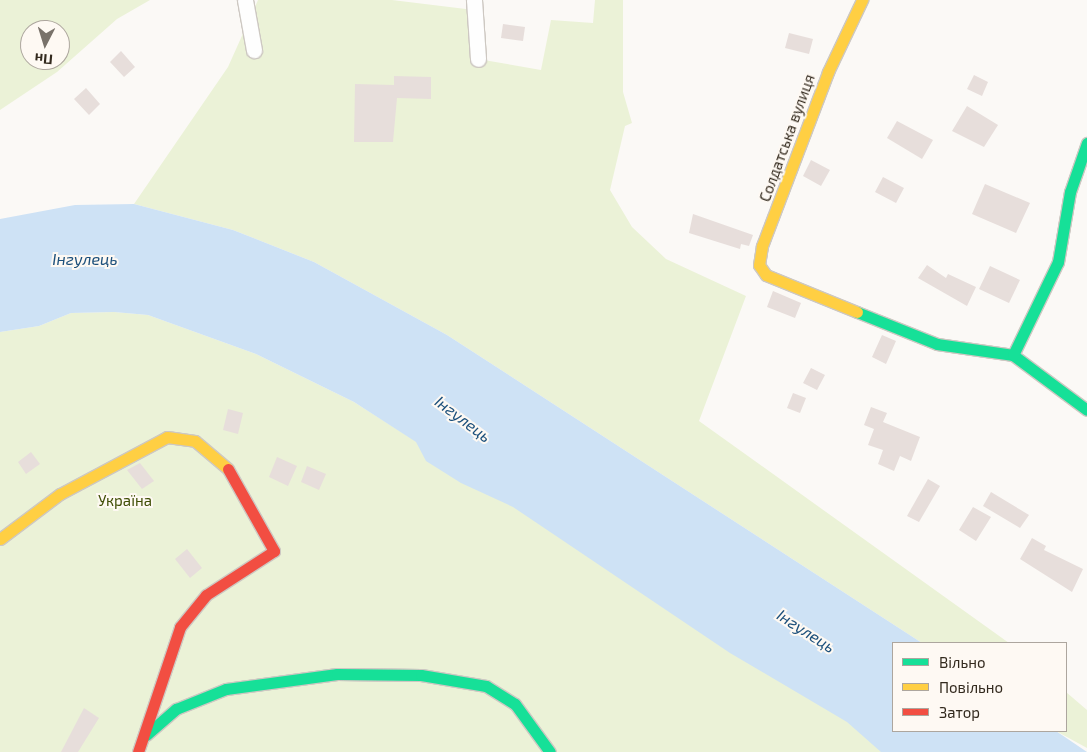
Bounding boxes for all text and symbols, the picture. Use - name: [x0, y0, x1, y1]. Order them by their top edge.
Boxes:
- north arrow: [20, 20, 70, 70]
- text: Пн: [34, 50, 54, 69]
- street label: Солдатська вулиця: [756, 72, 818, 204]
- water label: Інгулець: [52, 249, 118, 269]
- water label: Інгулець: [431, 392, 495, 446]
- park label: Україна: [98, 492, 152, 510]
- water label: Інгулець: [773, 605, 839, 657]
- legend: [892, 642, 1067, 732]
- text: Вільно: [939, 653, 986, 671]
- text: Повільно: [939, 678, 1003, 696]
- text: Затор: [939, 703, 980, 721]

